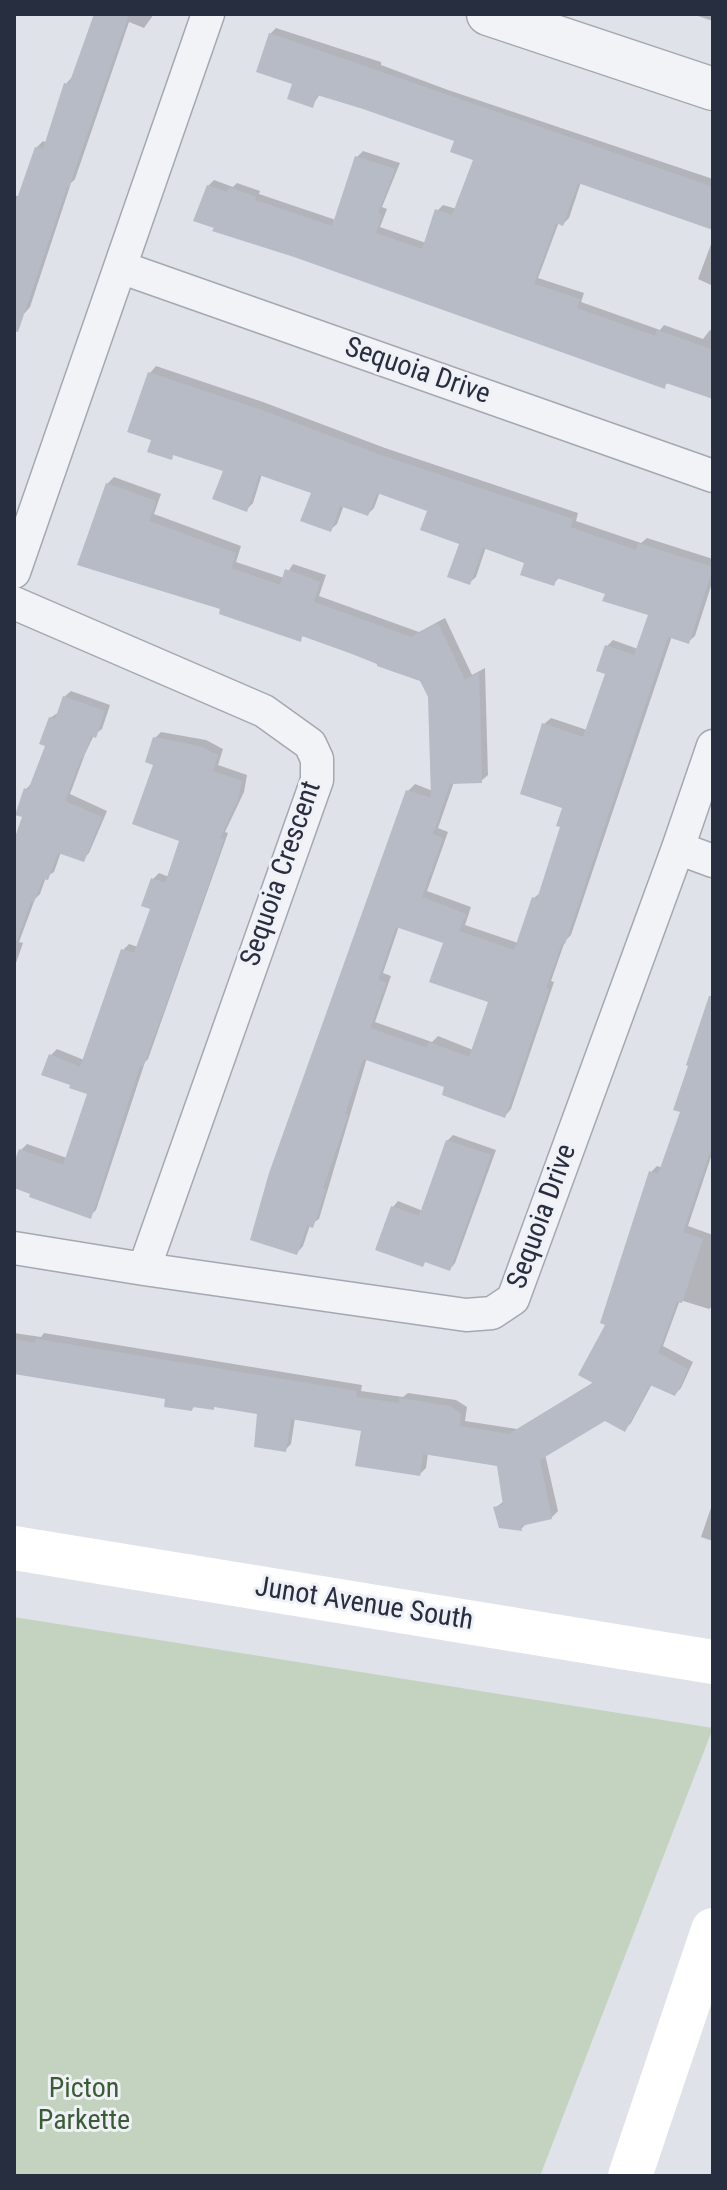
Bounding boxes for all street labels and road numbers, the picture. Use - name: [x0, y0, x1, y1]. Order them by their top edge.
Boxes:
- street label: Sequoia Drive: [340, 331, 494, 413]
- street label: Sequoia Crescent: [235, 777, 329, 971]
- street label: Sequoia Drive: [501, 1140, 585, 1294]
- street label: Junot Avenue South: [253, 1571, 475, 1639]

